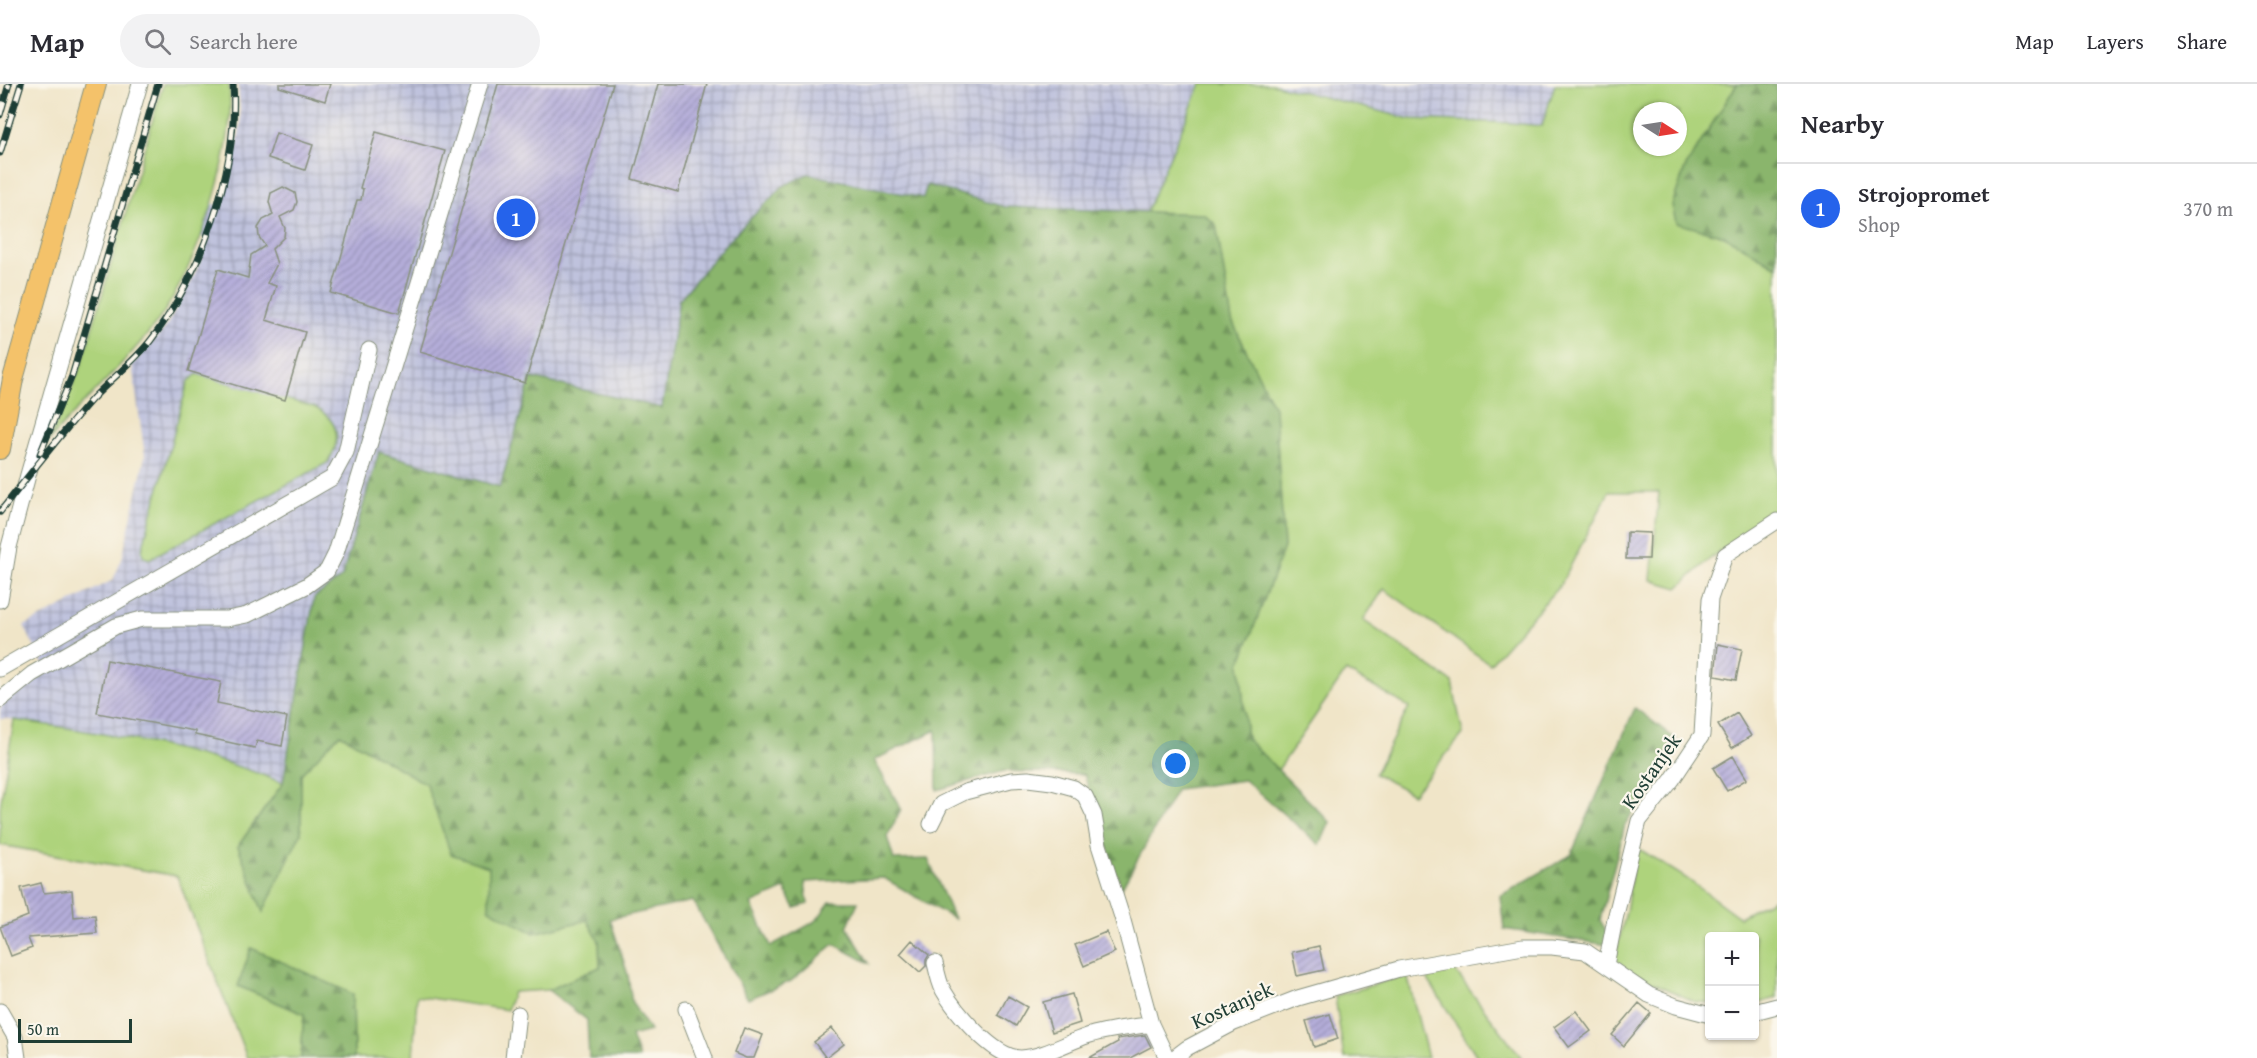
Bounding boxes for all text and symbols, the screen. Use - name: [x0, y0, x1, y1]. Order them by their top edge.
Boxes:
- search box: [120, 14, 540, 68]
- text: Map: [30, 21, 84, 62]
- icon: search: [141, 25, 174, 58]
- text: Search here: [189, 25, 298, 57]
- text: Map: [2015, 26, 2054, 57]
- text: Layers: [2087, 26, 2144, 57]
- text: Share: [2177, 26, 2227, 57]
- north arrow: [1633, 102, 1687, 156]
- text: Nearby: [1801, 104, 1884, 143]
- text: Strojopromet: [1858, 178, 1990, 210]
- text: 1: [1815, 194, 1826, 223]
- text: 370 m: [2183, 194, 2233, 223]
- pin: 1: [496, 196, 536, 240]
- text: Shop: [1858, 210, 1900, 239]
- street label: Kostanjek: [1613, 726, 1689, 815]
- your location: [1161, 749, 1190, 778]
- map controls: [1705, 932, 1759, 1040]
- button: +: [1705, 932, 1759, 986]
- street label: Kostanjek: [1186, 973, 1278, 1037]
- button: −: [1705, 986, 1759, 1040]
- scale bar: [18, 1016, 132, 1044]
- text: 50 m: [27, 1017, 59, 1041]

